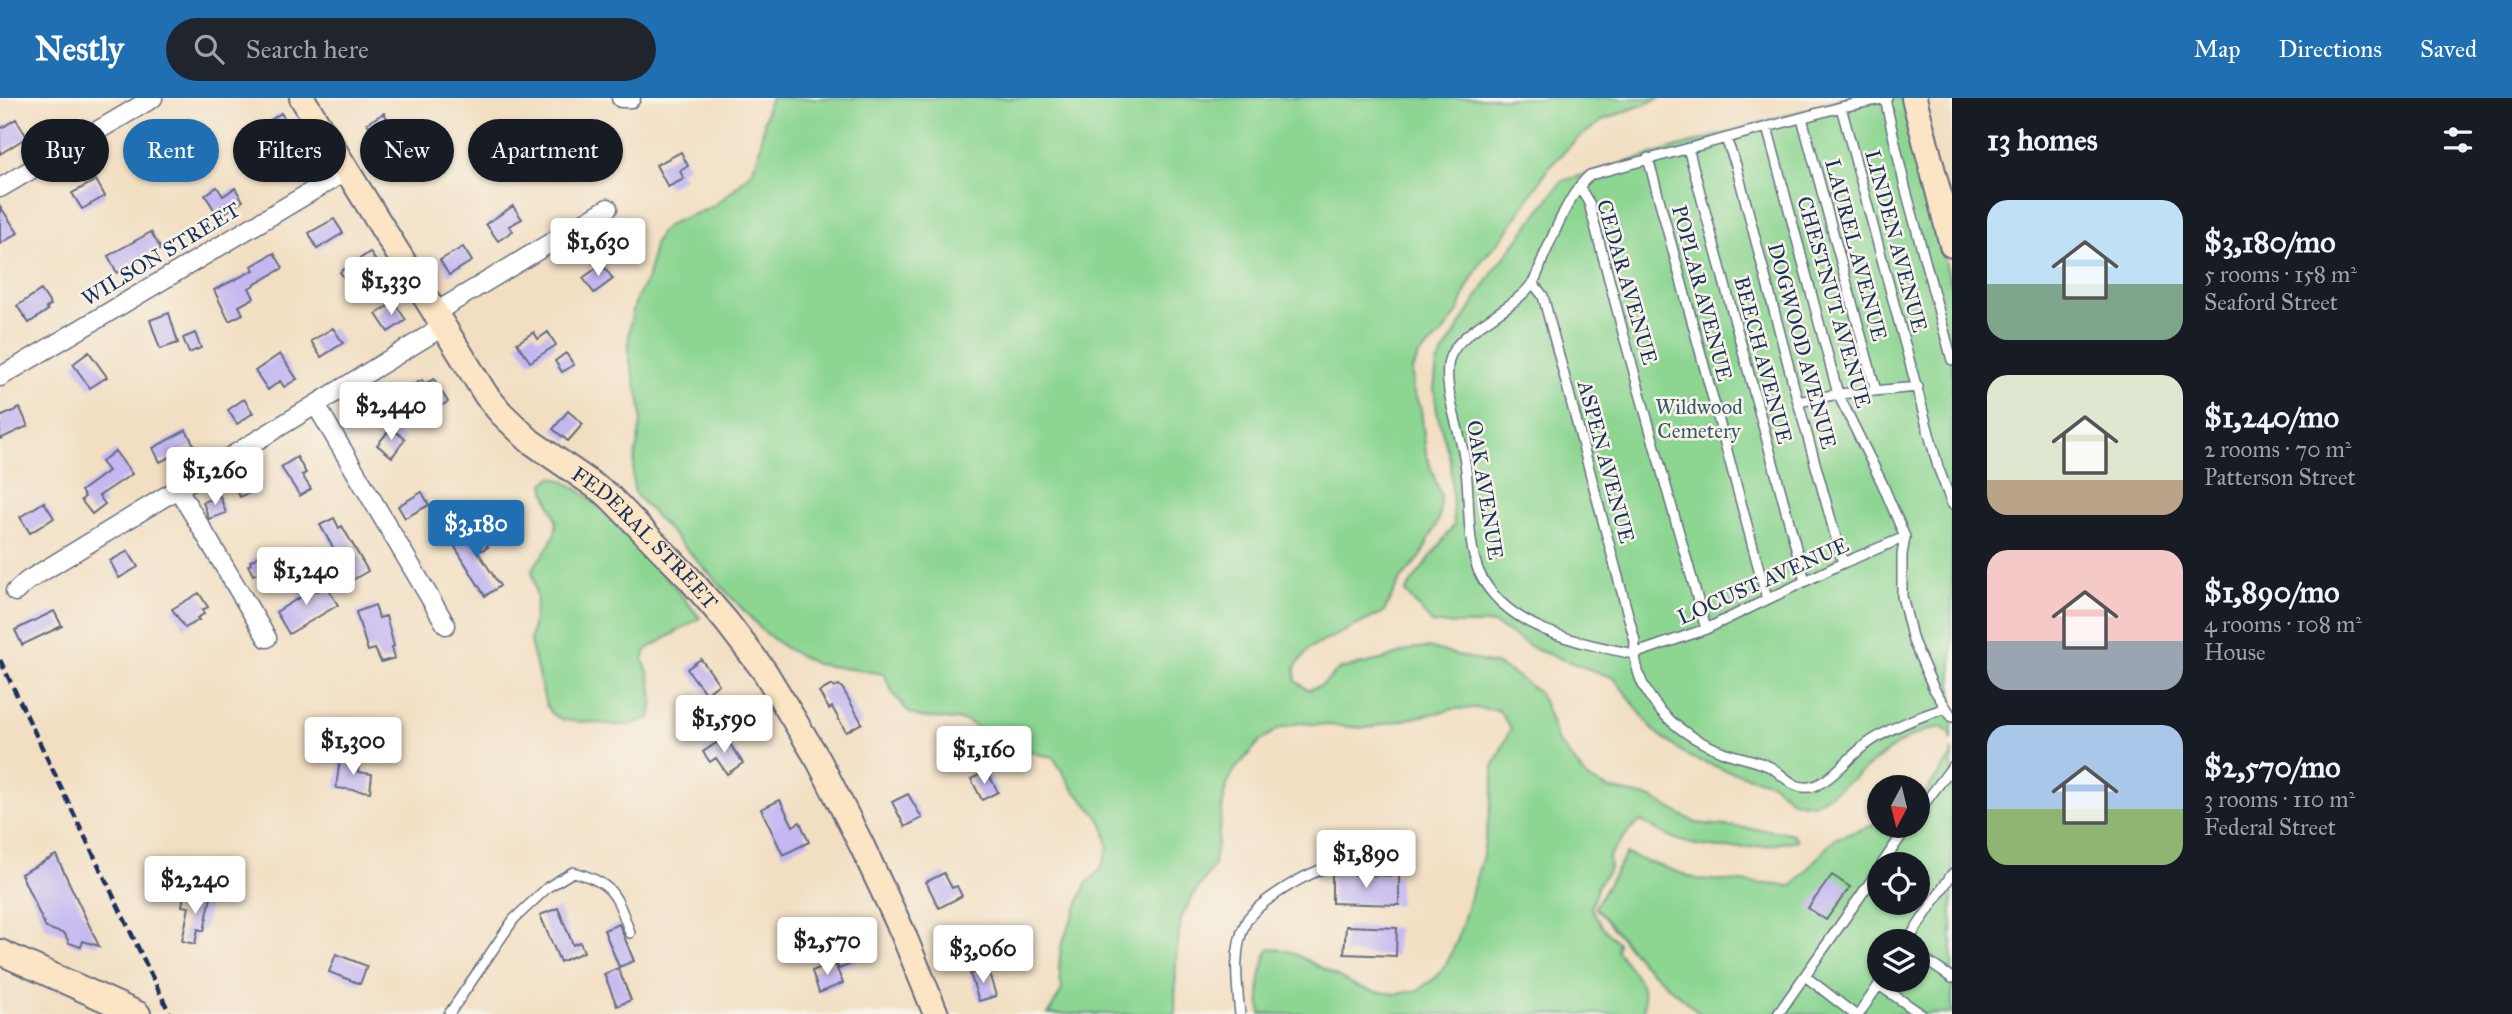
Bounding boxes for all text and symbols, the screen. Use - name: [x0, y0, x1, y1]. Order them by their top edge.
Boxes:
- search box: [166, 18, 656, 81]
- text: Nestly: [35, 29, 124, 69]
- icon: search: [190, 30, 228, 68]
- text: Search here: [246, 33, 369, 65]
- text: Map: [2194, 34, 2241, 64]
- text: Directions: [2279, 34, 2382, 64]
- text: Saved: [2420, 34, 2477, 64]
- chip: Buy: [21, 119, 109, 182]
- chip: Rent: [123, 119, 219, 182]
- chip: Filters: [233, 119, 346, 182]
- chip: New: [360, 119, 454, 182]
- chip: Apartment: [468, 119, 623, 182]
- icon: filters: [2439, 121, 2477, 159]
- text: 13 homes: [1987, 122, 2098, 158]
- street label: LINDEN AVENUE: [1859, 147, 1933, 335]
- street label: LAUREL AVENUE: [1819, 156, 1893, 344]
- street label: CHESTNUT AVENUE: [1791, 193, 1877, 411]
- street label: WILSON STREET: [77, 196, 245, 312]
- street label: CEDAR AVENUE: [1591, 196, 1663, 368]
- street label: POPLAR AVENUE: [1666, 202, 1738, 384]
- pin: $1,630: [541, 218, 655, 278]
- text: $3,180/mo: [2204, 224, 2336, 260]
- text: $1,630: [566, 227, 630, 255]
- icon: home: [2043, 228, 2127, 312]
- street label: DOGWOOD AVENUE: [1762, 240, 1842, 452]
- pin: $1,330: [334, 258, 448, 317]
- text: 5 rooms · 158 m²: [2204, 260, 2357, 288]
- text: $1,330: [361, 266, 421, 294]
- street label: BEECH AVENUE: [1728, 273, 1798, 447]
- text: Seaford Street: [2204, 288, 2338, 316]
- street label: ASPEN AVENUE: [1572, 377, 1640, 546]
- pin: $2,440: [334, 382, 448, 442]
- text: $2,440: [355, 391, 427, 419]
- park label: Wildwood Cemetery: [1655, 394, 1743, 444]
- text: $1,240/mo: [2204, 399, 2339, 435]
- icon: home: [2043, 403, 2127, 487]
- street label: OAK AVENUE: [1461, 418, 1509, 562]
- text: 2 rooms · 70 m²: [2204, 435, 2352, 463]
- pin: $1,260: [158, 448, 272, 507]
- text: $1,260: [182, 456, 248, 484]
- street label: FEDERAL STREET: [567, 461, 723, 615]
- text: Patterson Street: [2204, 463, 2356, 491]
- pin: $3,180: [419, 500, 533, 560]
- text: $3,180: [444, 509, 508, 537]
- street label: LOCUST AVENUE: [1673, 532, 1853, 630]
- pin: $1,240: [249, 547, 363, 607]
- text: $1,240: [273, 556, 339, 584]
- text: $1,890/mo: [2204, 574, 2340, 610]
- icon: home: [2043, 578, 2127, 662]
- text: 4 rooms · 108 m²: [2204, 610, 2362, 638]
- text: House: [2204, 638, 2266, 666]
- pin: $1,590: [667, 696, 781, 755]
- text: $1,590: [692, 704, 756, 732]
- pin: $1,300: [296, 718, 410, 777]
- text: $1,300: [321, 726, 385, 754]
- pin: $1,160: [927, 726, 1041, 786]
- text: $1,160: [952, 735, 1016, 763]
- text: $2,570/mo: [2204, 749, 2341, 785]
- icon: home: [2043, 753, 2127, 837]
- north arrow: [1867, 775, 1930, 838]
- map controls: [1867, 775, 1930, 992]
- text: 3 rooms · 110 m²: [2204, 785, 2355, 813]
- text: Federal Street: [2204, 813, 2336, 841]
- pin: $1,890: [1309, 830, 1423, 890]
- text: $1,890: [1333, 839, 1399, 867]
- button: locate: [1867, 852, 1930, 915]
- pin: $2,240: [138, 856, 252, 916]
- text: $2,240: [160, 865, 230, 893]
- pin: $2,570: [770, 918, 884, 977]
- text: $2,570: [793, 926, 861, 954]
- pin: $3,060: [926, 926, 1040, 985]
- button: layers: [1867, 929, 1930, 992]
- text: $3,060: [949, 934, 1017, 962]

